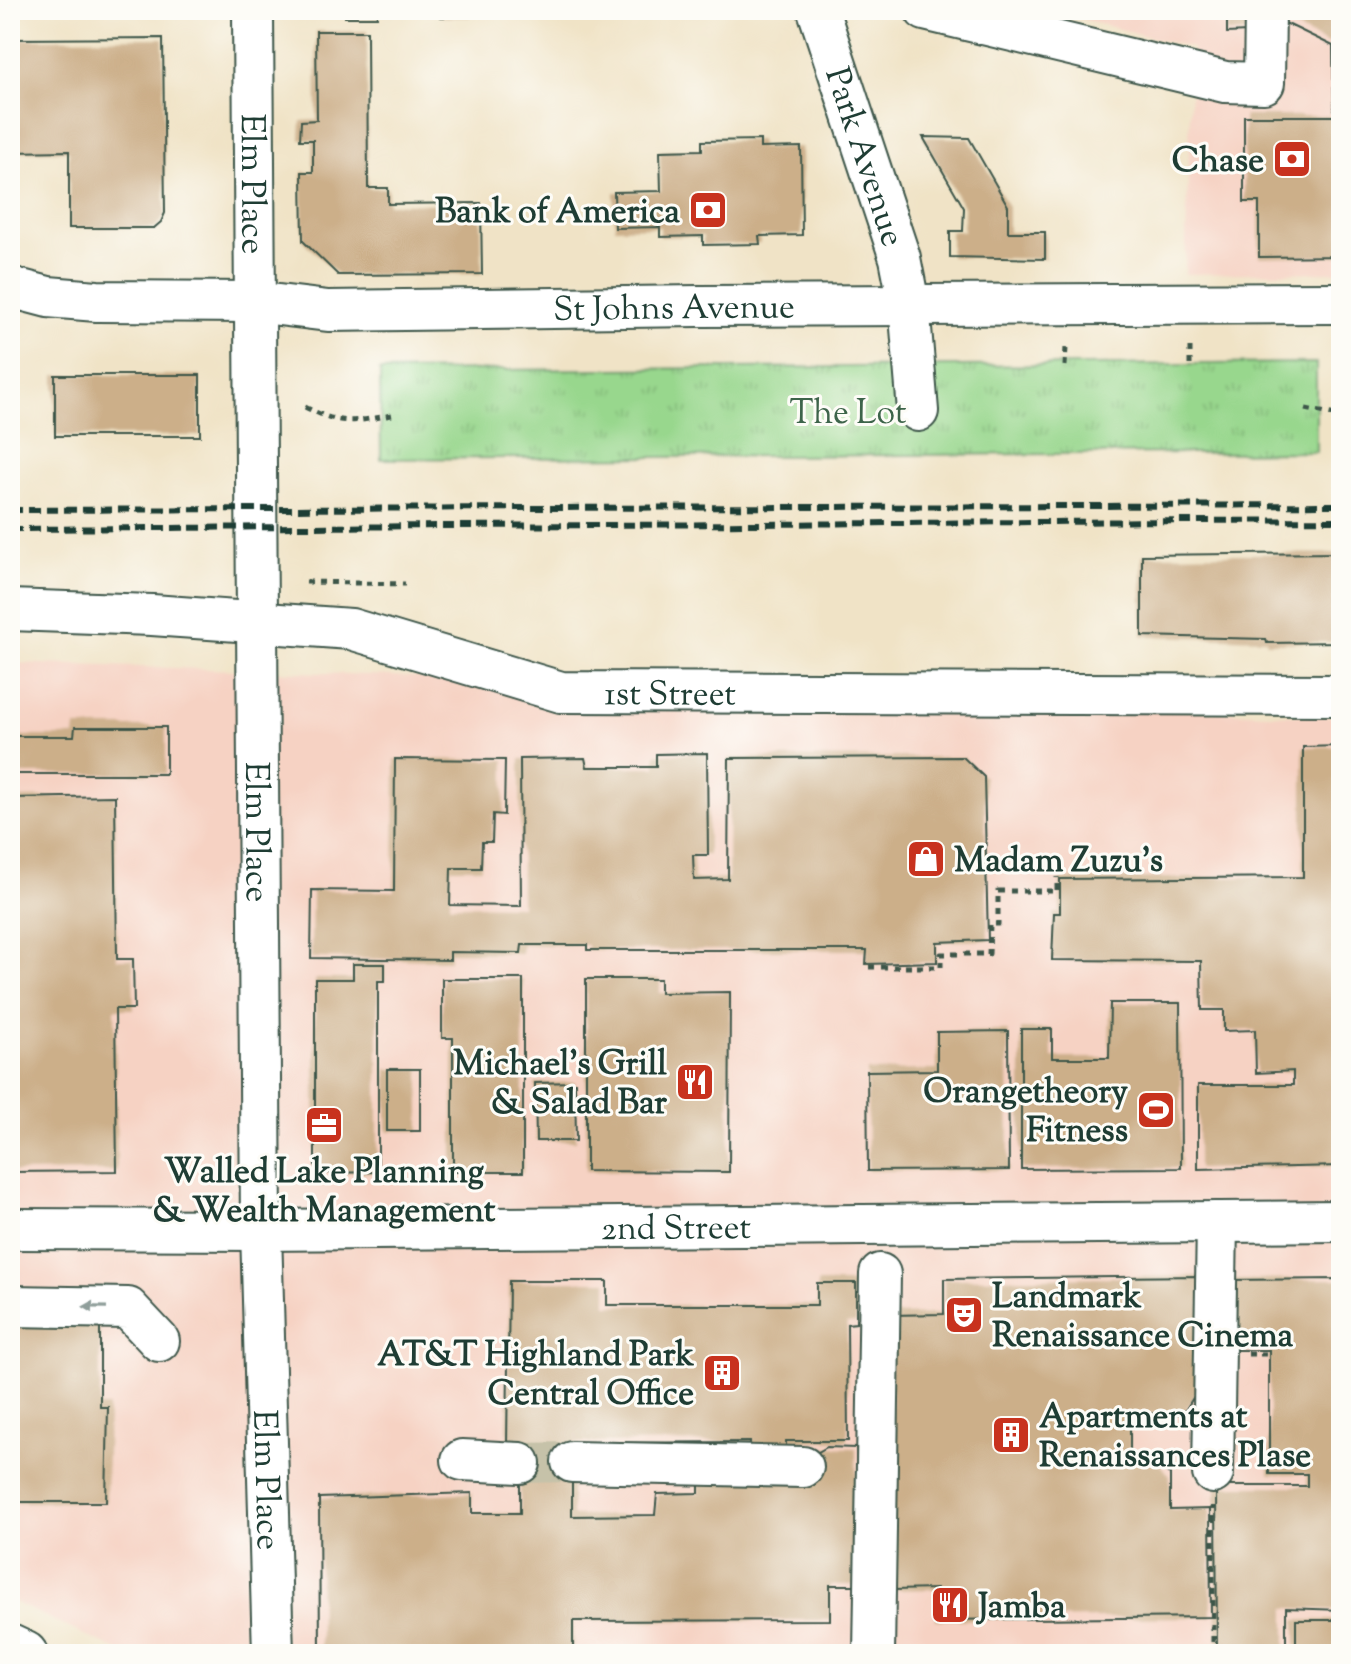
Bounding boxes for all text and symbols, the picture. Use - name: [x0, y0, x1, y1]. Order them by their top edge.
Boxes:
- street label: Park Avenue: [811, 61, 915, 253]
- street label: Elm Place: [226, 114, 276, 254]
- place label: Chase: [1172, 138, 1264, 187]
- bank icon: Chase: [1271, 138, 1313, 180]
- place label: Bank of America: [435, 189, 680, 238]
- bank icon: Bank of America: [687, 189, 729, 231]
- street label: St Johns Avenue: [553, 285, 795, 336]
- park label: The Lot: [789, 390, 907, 439]
- street label: 1st Street: [604, 671, 736, 721]
- street label: Elm Place: [230, 762, 280, 902]
- shop icon: Madam Zuzu's: [905, 838, 947, 880]
- place label: Madam Zuzu's: [954, 838, 1163, 887]
- place label: Michael’s Grill & Salad Bar: [453, 1041, 668, 1129]
- restaurant icon: Michael’s Grill & Salad Bar: [674, 1061, 716, 1103]
- place label: Orangetheory Fitness: [923, 1069, 1128, 1157]
- sports icon: Orangetheory Fitness: [1135, 1089, 1177, 1131]
- office icon: Walled Lake Planning & Wealth Management: [303, 1104, 345, 1146]
- place label: Walled Lake Planning & Wealth Management: [153, 1149, 496, 1237]
- street label: 2nd Street: [601, 1205, 752, 1255]
- place label: Landmark Renaissance Cinema: [992, 1274, 1294, 1362]
- theatre icon: Landmark Renaissance Cinema: [943, 1294, 985, 1336]
- one-way arrow: [82, 1301, 107, 1313]
- place label: AT&T Highland Park Central Office: [377, 1332, 694, 1420]
- building icon: AT&T Highland Park Central Office: [701, 1352, 743, 1394]
- place label: Apartments at Renaissances Plase: [1039, 1394, 1311, 1482]
- street label: Elm Place: [238, 1409, 291, 1551]
- building icon: Apartments at Renaissances Plase: [990, 1414, 1032, 1456]
- restaurant icon: Jamba: [929, 1584, 971, 1626]
- place label: Jamba: [975, 1584, 1066, 1633]

